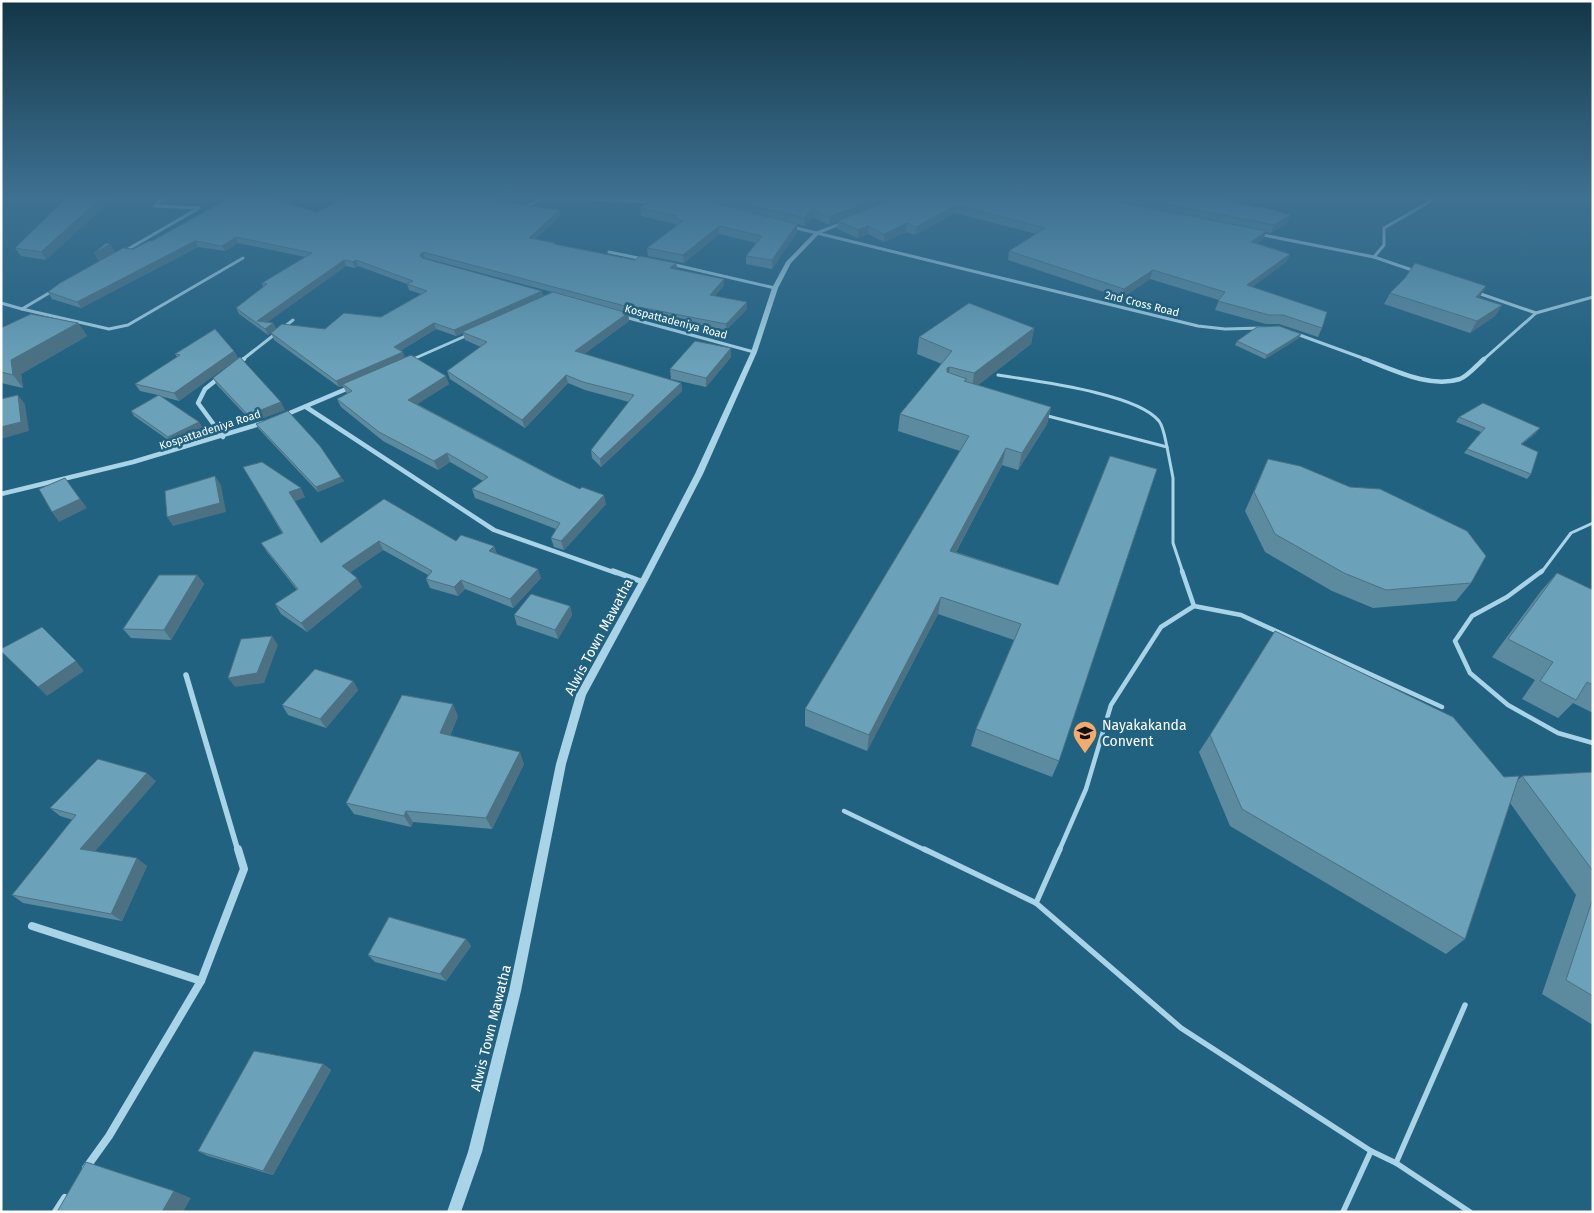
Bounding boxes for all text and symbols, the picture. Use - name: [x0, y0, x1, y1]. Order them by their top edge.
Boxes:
- street label: 2nd Cross Road: [1103, 288, 1181, 320]
- street label: Kospattadeniya Road: [623, 302, 729, 342]
- street label: Kospattadeniya Road: [158, 407, 262, 453]
- street label: Alwis Town Mawatha: [561, 576, 637, 698]
- place label: Nayakakanda Convent: [1102, 717, 1187, 750]
- school or university icon: Nayakakanda Convent: [1072, 720, 1098, 754]
- street label: Alwis Town Mawatha: [467, 963, 515, 1093]

